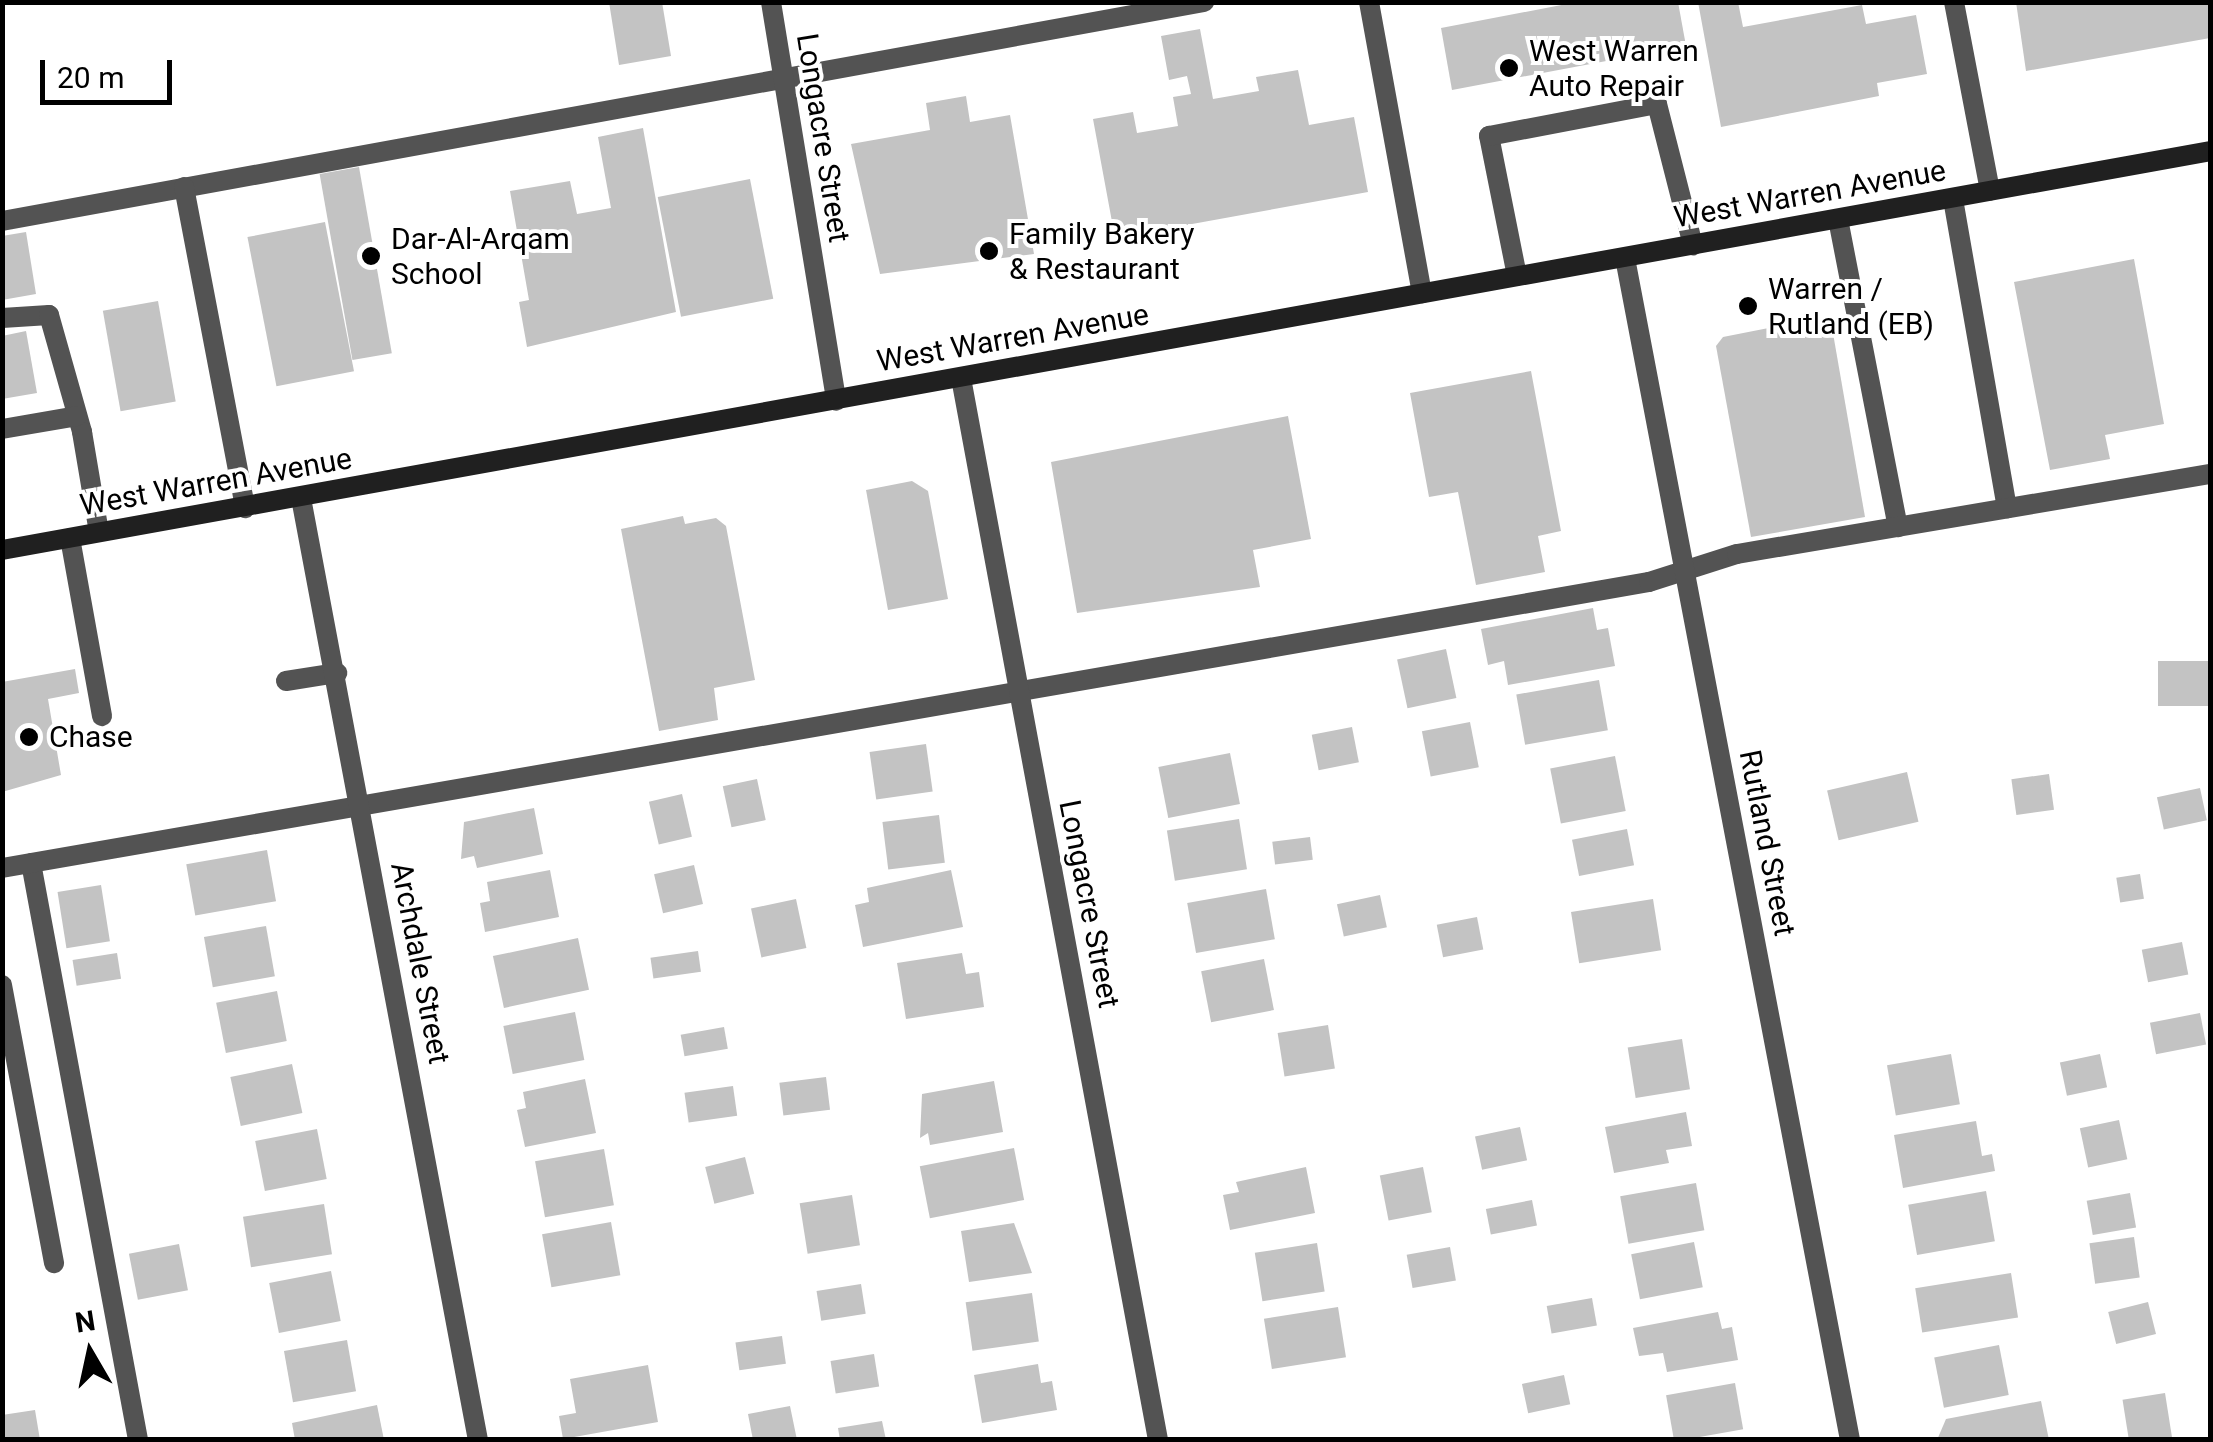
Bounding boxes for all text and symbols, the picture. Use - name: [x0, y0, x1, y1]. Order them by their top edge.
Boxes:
- street label: Longacre Street: [789, 31, 857, 245]
- place label: West Warren Auto Repair: [1529, 33, 1699, 104]
- scale bar: [45, 40, 178, 102]
- marker: West Warren Auto Repair: [1498, 57, 1520, 79]
- text: 20 m: [57, 60, 124, 95]
- street label: West Warren Avenue: [1671, 152, 1949, 236]
- place label: Family Bakery & Restaurant: [1009, 216, 1194, 286]
- place label: Dar-Al-Arqam School: [391, 221, 570, 292]
- marker: Family Bakery & Restaurant: [978, 240, 1000, 262]
- marker: Dar-Al-Arqam School: [360, 245, 382, 267]
- place label: Warren / Rutland (EB): [1768, 271, 1934, 342]
- marker: Warren / Rutland (EB): [1737, 295, 1759, 317]
- street label: West Warren Avenue: [874, 296, 1152, 380]
- street label: West Warren Avenue: [77, 440, 355, 524]
- place label: Chase: [49, 719, 133, 755]
- marker: Chase: [18, 726, 40, 748]
- street label: Rutland Street: [1731, 747, 1803, 939]
- street label: Longacre Street: [1051, 797, 1127, 1011]
- street label: Archdale Street: [383, 859, 457, 1067]
- north arrow: [40, 1302, 140, 1402]
- text: N: [73, 1304, 98, 1340]

